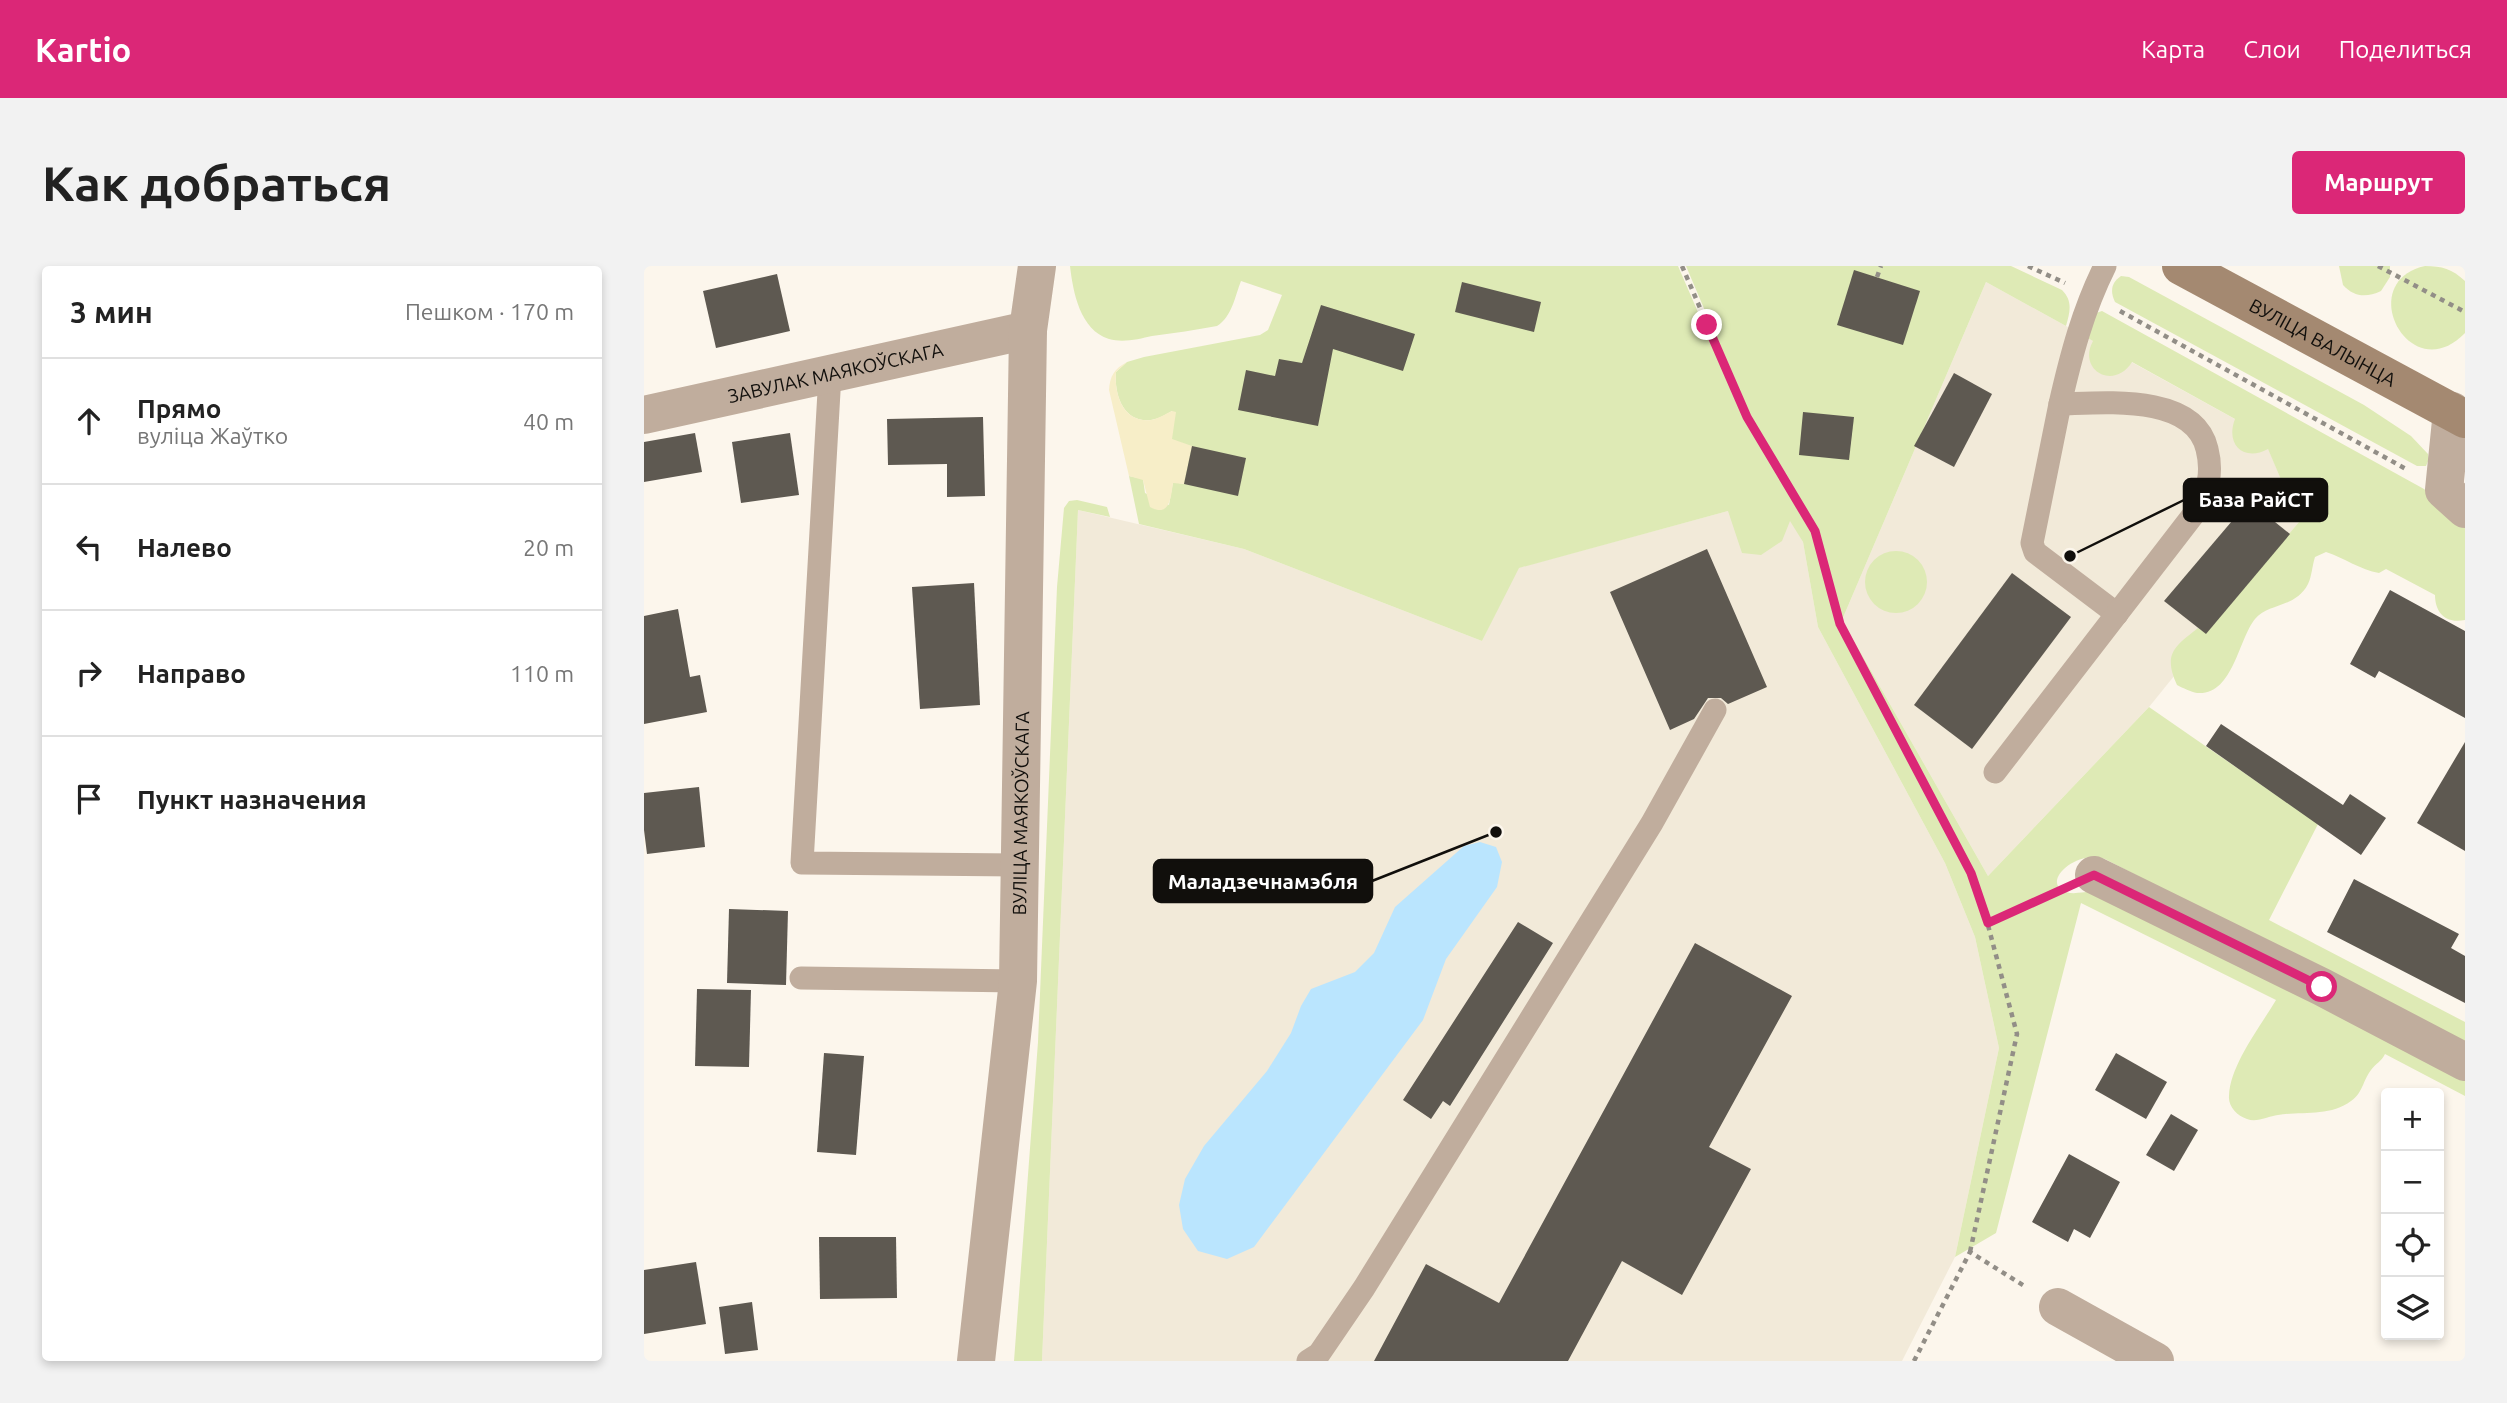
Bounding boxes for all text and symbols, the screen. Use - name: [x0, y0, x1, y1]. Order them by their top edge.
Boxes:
- text: Kartio: [35, 31, 131, 68]
- text: Карта: [2141, 36, 2205, 63]
- text: Слои: [2243, 36, 2301, 63]
- text: Поделиться: [2339, 36, 2472, 63]
- button: Маршрут: [2292, 151, 2465, 214]
- text: Как добраться: [42, 155, 391, 210]
- street label: ВУЛІЦА ВАЛЫНЦА: [2246, 294, 2400, 391]
- text: 3 мин: [70, 295, 153, 329]
- text: Пешком · 170 m: [405, 299, 574, 324]
- route end: [1691, 309, 1722, 340]
- street label: ЗАВУЛАК МАЯКОЎСКАГА: [726, 338, 946, 407]
- text: Прямо: [137, 394, 221, 423]
- icon: ahead: [70, 402, 108, 440]
- text: 40 m: [523, 409, 574, 434]
- text: вуліца Жаўтко: [137, 423, 288, 448]
- callout: База РайСТ: [2184, 479, 2327, 521]
- text: База РайСТ: [2198, 487, 2314, 511]
- icon: left: [70, 528, 108, 566]
- text: Налево: [137, 533, 232, 562]
- text: 20 m: [523, 535, 574, 560]
- icon: right: [70, 654, 108, 692]
- text: Направо: [137, 659, 246, 688]
- text: 110 m: [510, 661, 574, 686]
- street label: ВУЛІЦА МАЯКОЎСКАГА: [1008, 711, 1033, 916]
- icon: arrive: [70, 780, 108, 818]
- text: Пункт назначения: [137, 785, 367, 814]
- callout: Маладзечнамэбля: [1154, 860, 1372, 902]
- text: Маладзечнамэбля: [1168, 869, 1358, 893]
- route start: [2306, 971, 2337, 1002]
- map controls: [2381, 1088, 2444, 1340]
- button: +: [2381, 1088, 2444, 1151]
- button: −: [2381, 1151, 2444, 1214]
- button: locate: [2381, 1214, 2444, 1277]
- button: layers: [2381, 1277, 2444, 1340]

